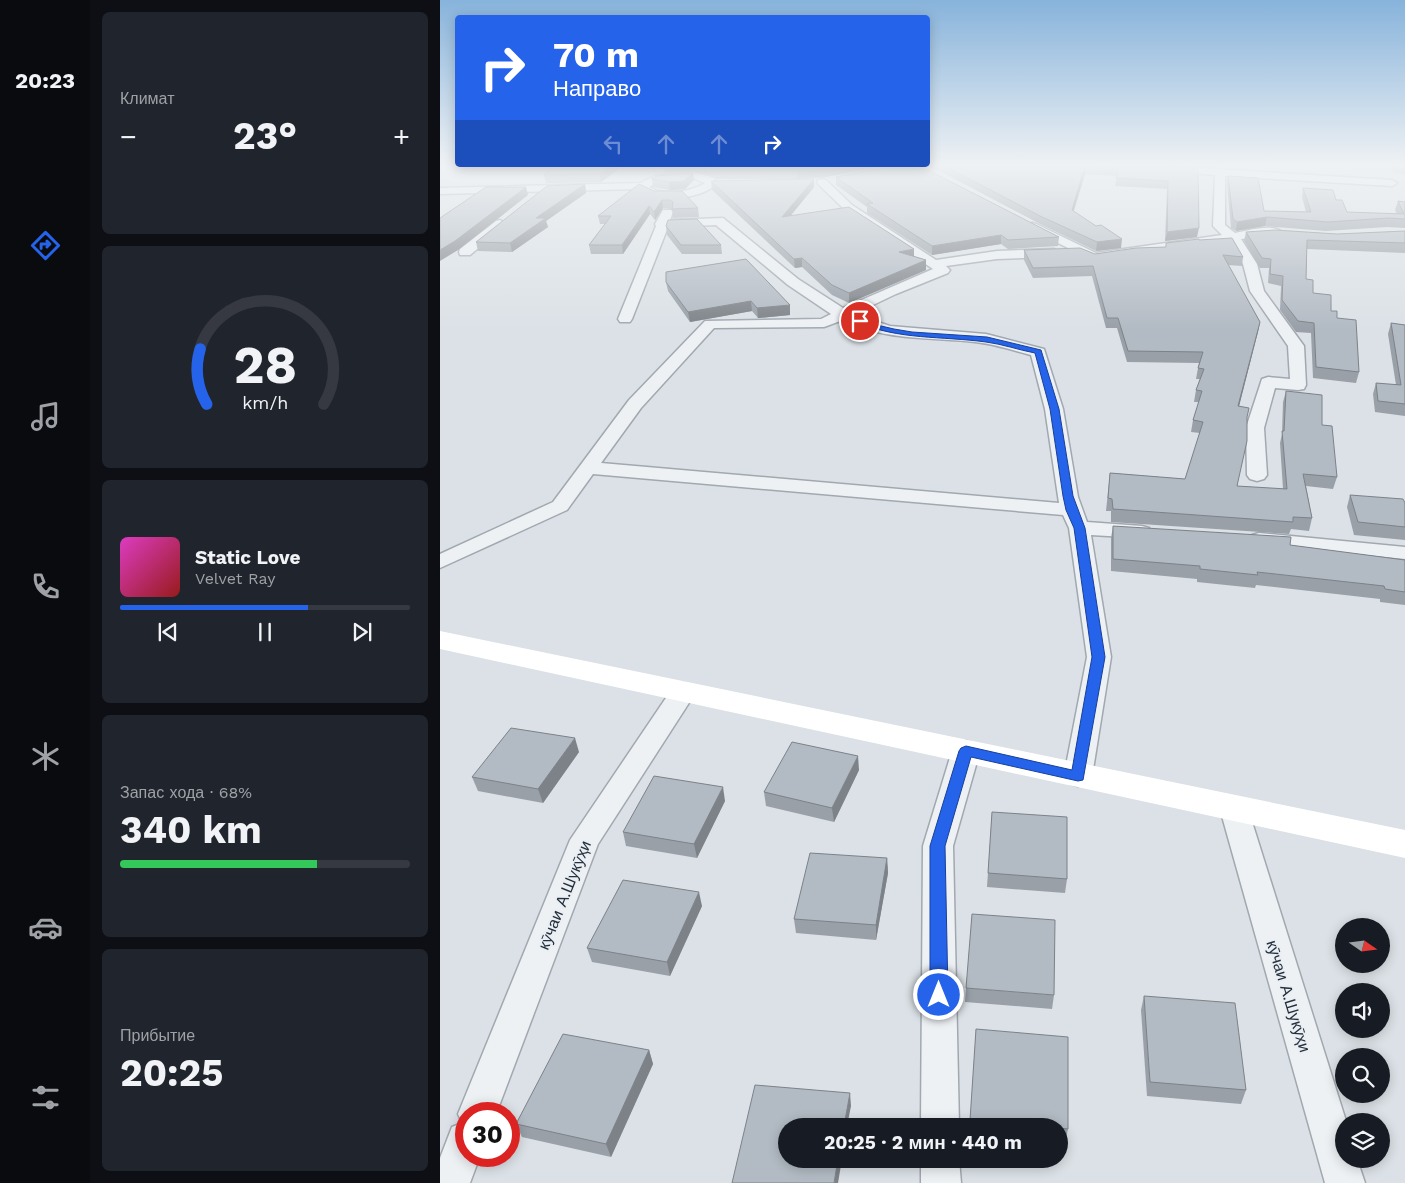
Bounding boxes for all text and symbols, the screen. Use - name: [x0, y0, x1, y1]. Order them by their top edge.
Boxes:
- text: 70 m: [553, 34, 639, 76]
- icon: right: [470, 35, 535, 100]
- text: 20:23: [15, 68, 75, 93]
- text: Направо: [553, 76, 641, 101]
- text: Климат: [120, 89, 174, 108]
- text: 23°: [233, 114, 297, 158]
- text: −: [120, 120, 137, 153]
- text: +: [393, 120, 410, 153]
- icon: left: [599, 130, 627, 158]
- icon: ahead: [652, 130, 680, 158]
- icon: ahead: [705, 130, 733, 158]
- icon: right: [758, 130, 786, 158]
- icon: directions: [28, 228, 63, 263]
- pin: [839, 300, 881, 342]
- icon: arrive: [846, 307, 874, 335]
- text: 28: [233, 335, 297, 396]
- text: km/h: [242, 392, 288, 413]
- icon: music: [28, 399, 63, 434]
- text: Static Love: [195, 546, 300, 569]
- icon: phone: [28, 569, 63, 604]
- text: Velvet Ray: [195, 569, 275, 588]
- icon: previous: [154, 618, 182, 646]
- icon: pause: [251, 618, 279, 646]
- icon: next: [348, 618, 376, 646]
- icon: climate: [28, 739, 63, 774]
- text: Запас хода · 68%: [120, 783, 252, 802]
- text: 340 km: [120, 808, 262, 852]
- street label: кӯчаи А.Шукӯҳи: [534, 838, 595, 953]
- icon: car: [28, 910, 63, 945]
- north arrow: [1335, 918, 1390, 972]
- map controls: [1335, 918, 1390, 1168]
- street label: кӯчаи А.Шукӯҳи: [1262, 938, 1315, 1054]
- position arrow: [912, 968, 964, 1020]
- button: sound: [1335, 983, 1390, 1038]
- text: Прибытие: [120, 1026, 195, 1045]
- button: search: [1335, 1048, 1390, 1103]
- text: 20:25: [120, 1051, 223, 1095]
- icon: filters: [28, 1080, 63, 1115]
- speed limit sign: 30: [455, 1102, 520, 1167]
- button: layers: [1335, 1113, 1390, 1168]
- text: 20:25 · 2 мин · 440 m: [824, 1131, 1022, 1154]

